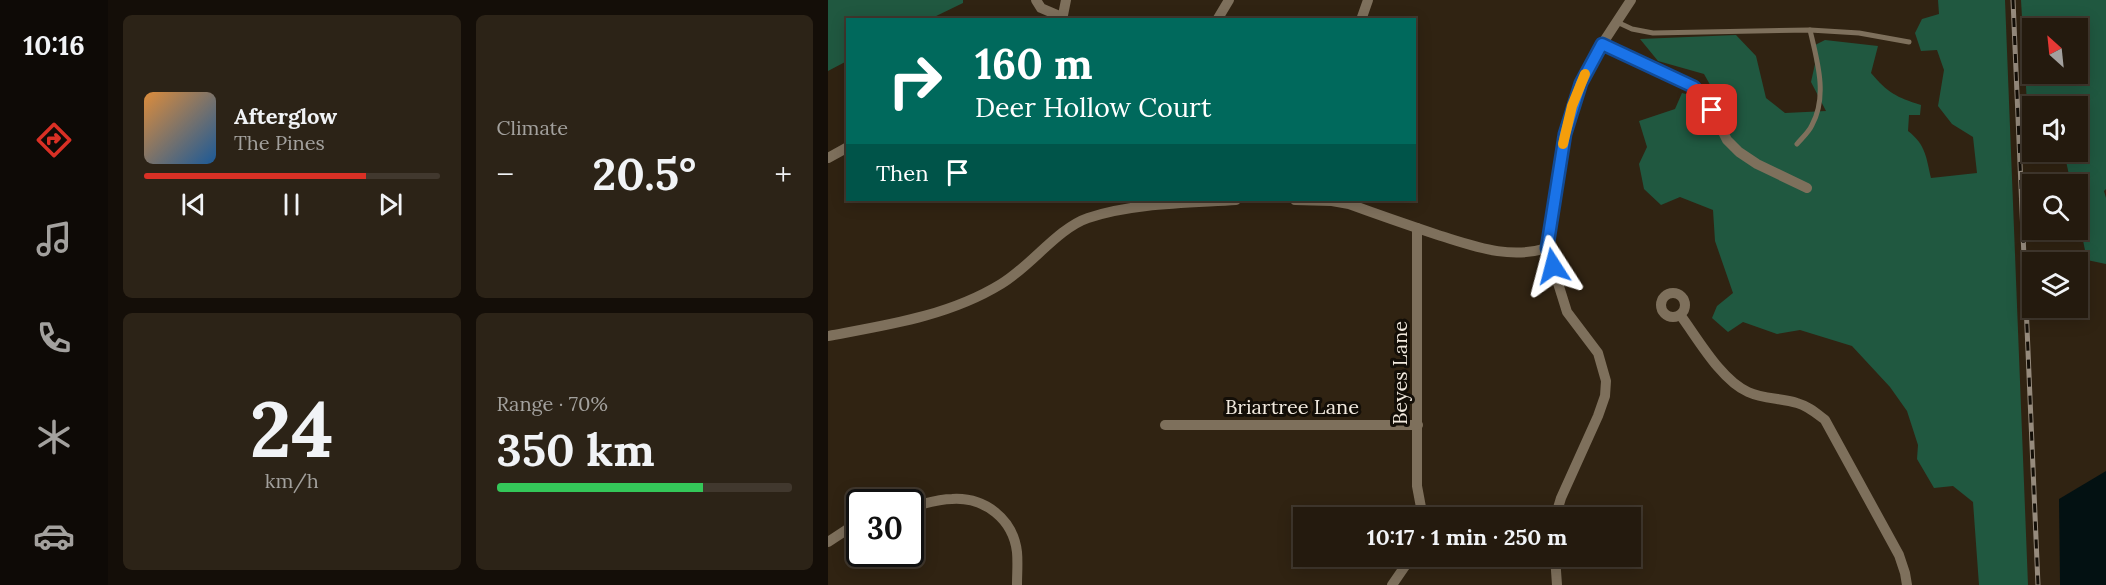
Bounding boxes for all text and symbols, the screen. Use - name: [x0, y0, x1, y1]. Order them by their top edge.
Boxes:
- north arrow: [2022, 18, 2088, 84]
- map controls: [2022, 18, 2088, 318]
- text: 10:16: [23, 28, 85, 62]
- text: 160 m: [975, 37, 1093, 91]
- icon: right: [876, 42, 954, 120]
- pin: [1686, 84, 1737, 135]
- text: Deer Hollow Court: [975, 90, 1211, 124]
- icon: arrive: [1695, 93, 1728, 126]
- button: sound: [2022, 96, 2088, 162]
- text: Afterglow: [234, 102, 337, 130]
- text: Climate: [497, 115, 568, 140]
- icon: directions: [33, 119, 75, 161]
- text: The Pines: [234, 130, 325, 155]
- text: 20.5°: [592, 145, 696, 202]
- text: −: [497, 153, 514, 195]
- text: +: [774, 153, 792, 195]
- icon: arrive: [941, 156, 974, 189]
- text: Then: [876, 159, 929, 187]
- button: search: [2022, 174, 2088, 240]
- icon: previous: [177, 188, 210, 221]
- icon: pause: [275, 188, 308, 221]
- icon: next: [374, 188, 407, 221]
- icon: music: [33, 218, 75, 260]
- position arrow: [1521, 234, 1585, 298]
- button: layers: [2022, 252, 2088, 318]
- icon: phone: [33, 317, 75, 359]
- street label: Beyes Lane: [1387, 321, 1412, 425]
- text: 24: [250, 379, 334, 478]
- text: Range · 70%: [497, 391, 608, 416]
- street label: Briartree Lane: [1225, 394, 1359, 419]
- icon: climate: [33, 416, 75, 458]
- text: 350 km: [497, 421, 655, 478]
- text: km/h: [265, 468, 319, 493]
- speed limit sign: 30: [846, 489, 924, 567]
- icon: car: [33, 515, 75, 557]
- text: 10:17 · 1 min · 250 m: [1367, 523, 1567, 551]

